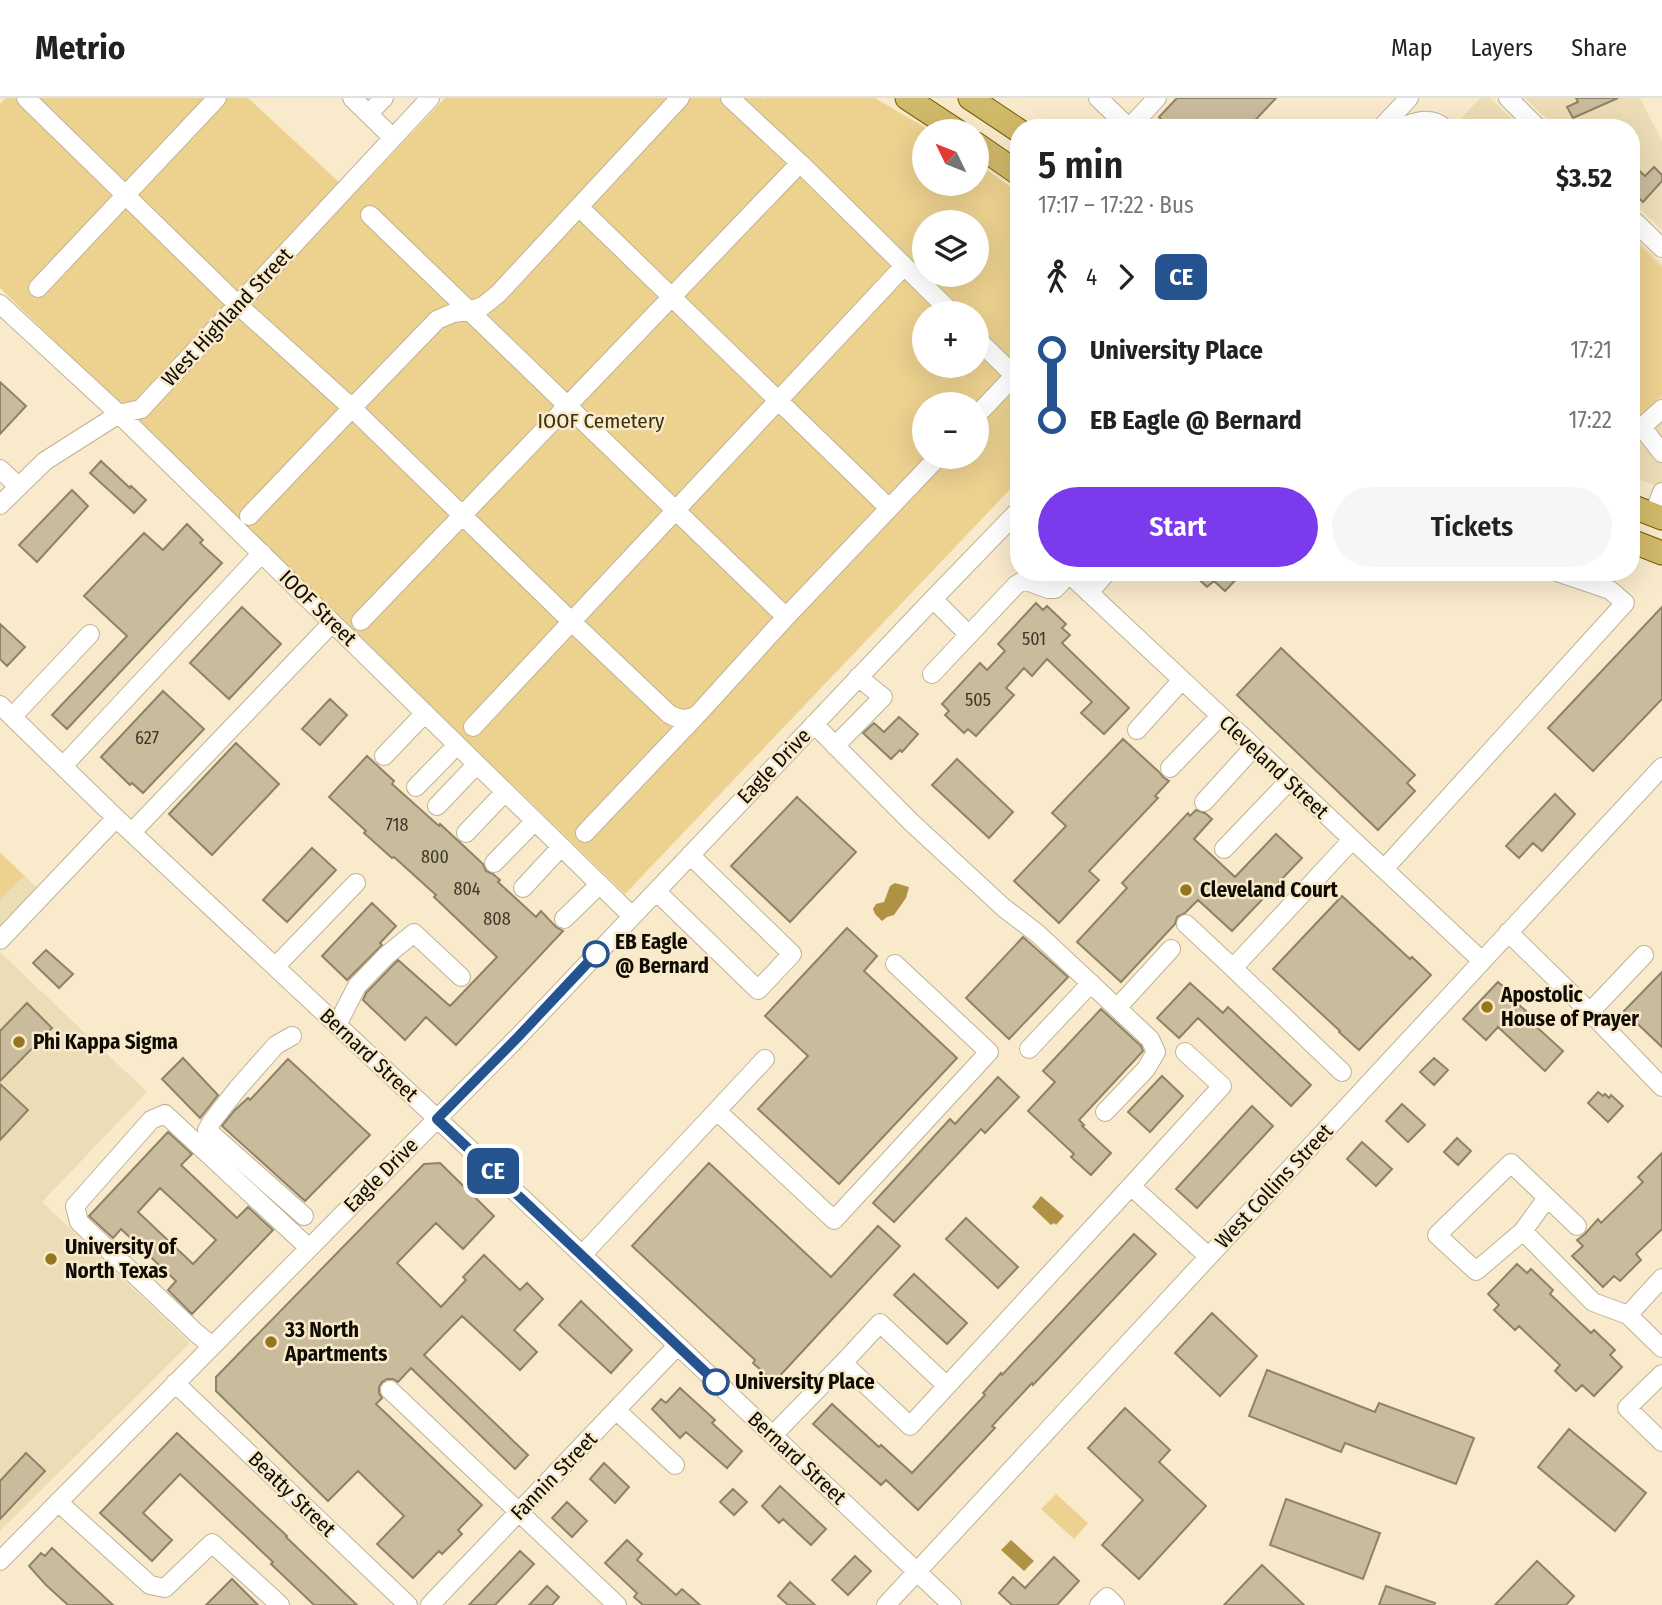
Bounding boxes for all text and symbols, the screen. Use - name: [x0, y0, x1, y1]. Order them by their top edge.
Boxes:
- text: Metrio: [35, 28, 125, 68]
- text: Map: [1391, 34, 1433, 62]
- text: Layers: [1471, 34, 1533, 62]
- text: Share: [1571, 34, 1627, 62]
- north arrow: [912, 119, 989, 196]
- map controls: [912, 119, 989, 469]
- text: 5 min: [1038, 142, 1123, 188]
- text: $3.52: [1556, 163, 1612, 194]
- text: 17:17 – 17:22 · Bus: [1038, 191, 1194, 219]
- button: layers: [912, 210, 989, 287]
- street label: West Highland Street: [156, 242, 298, 392]
- icon: walk: [1038, 258, 1076, 296]
- icon: forward: [1107, 258, 1145, 296]
- text: 4: [1086, 263, 1097, 291]
- text: CE: [1169, 263, 1193, 291]
- button: +: [912, 301, 989, 378]
- text: University Place: [1090, 335, 1263, 366]
- text: 17:21: [1570, 336, 1612, 364]
- button: −: [912, 392, 989, 469]
- text: EB Eagle @ Bernard: [1090, 405, 1302, 436]
- text: 17:22: [1569, 406, 1612, 434]
- park label: IOOF Cemetery: [538, 408, 665, 434]
- button: Start: [1038, 487, 1318, 567]
- button: Tickets: [1332, 487, 1612, 567]
- street label: IOOF Street: [274, 565, 362, 651]
- house number: 501: [1022, 628, 1046, 650]
- house number: 505: [965, 689, 991, 711]
- street label: Cleveland Street: [1214, 710, 1334, 824]
- street label: Eagle Drive: [732, 723, 816, 809]
- house number: 627: [135, 727, 159, 749]
- house number: 718: [385, 814, 409, 836]
- house number: 800: [421, 846, 449, 868]
- place label: Cleveland Court: [1200, 877, 1339, 903]
- house number: 804: [453, 878, 481, 900]
- marker: Cleveland Court: [1178, 882, 1194, 898]
- house number: 808: [483, 908, 511, 930]
- place label: EB Eagle @ Bernard: [615, 929, 709, 979]
- marker: EB Eagle @ Bernard: [583, 941, 609, 967]
- place label: Apostolic House of Prayer: [1500, 982, 1639, 1032]
- marker: Apostolic House of Prayer: [1479, 999, 1495, 1015]
- street label: Bernard Street: [314, 1003, 424, 1107]
- place label: Phi Kappa Sigma: [33, 1029, 178, 1055]
- marker: Phi Kappa Sigma: [11, 1034, 27, 1050]
- street label: West Collins Street: [1210, 1118, 1338, 1254]
- street label: Eagle Drive: [338, 1132, 424, 1218]
- line badge: CE: [462, 1148, 524, 1194]
- text: CE: [481, 1157, 505, 1185]
- place label: University of North Texas: [65, 1234, 178, 1284]
- marker: University of North Texas: [43, 1251, 59, 1267]
- place label: 33 North Apartments: [284, 1317, 387, 1367]
- marker: 33 North Apartments: [263, 1334, 279, 1350]
- marker: University Place: [703, 1369, 729, 1395]
- place label: University Place: [735, 1369, 875, 1395]
- street label: Bernard Street: [742, 1406, 852, 1510]
- street label: Fannin Street: [505, 1426, 603, 1526]
- street label: Beatty Street: [243, 1446, 341, 1542]

